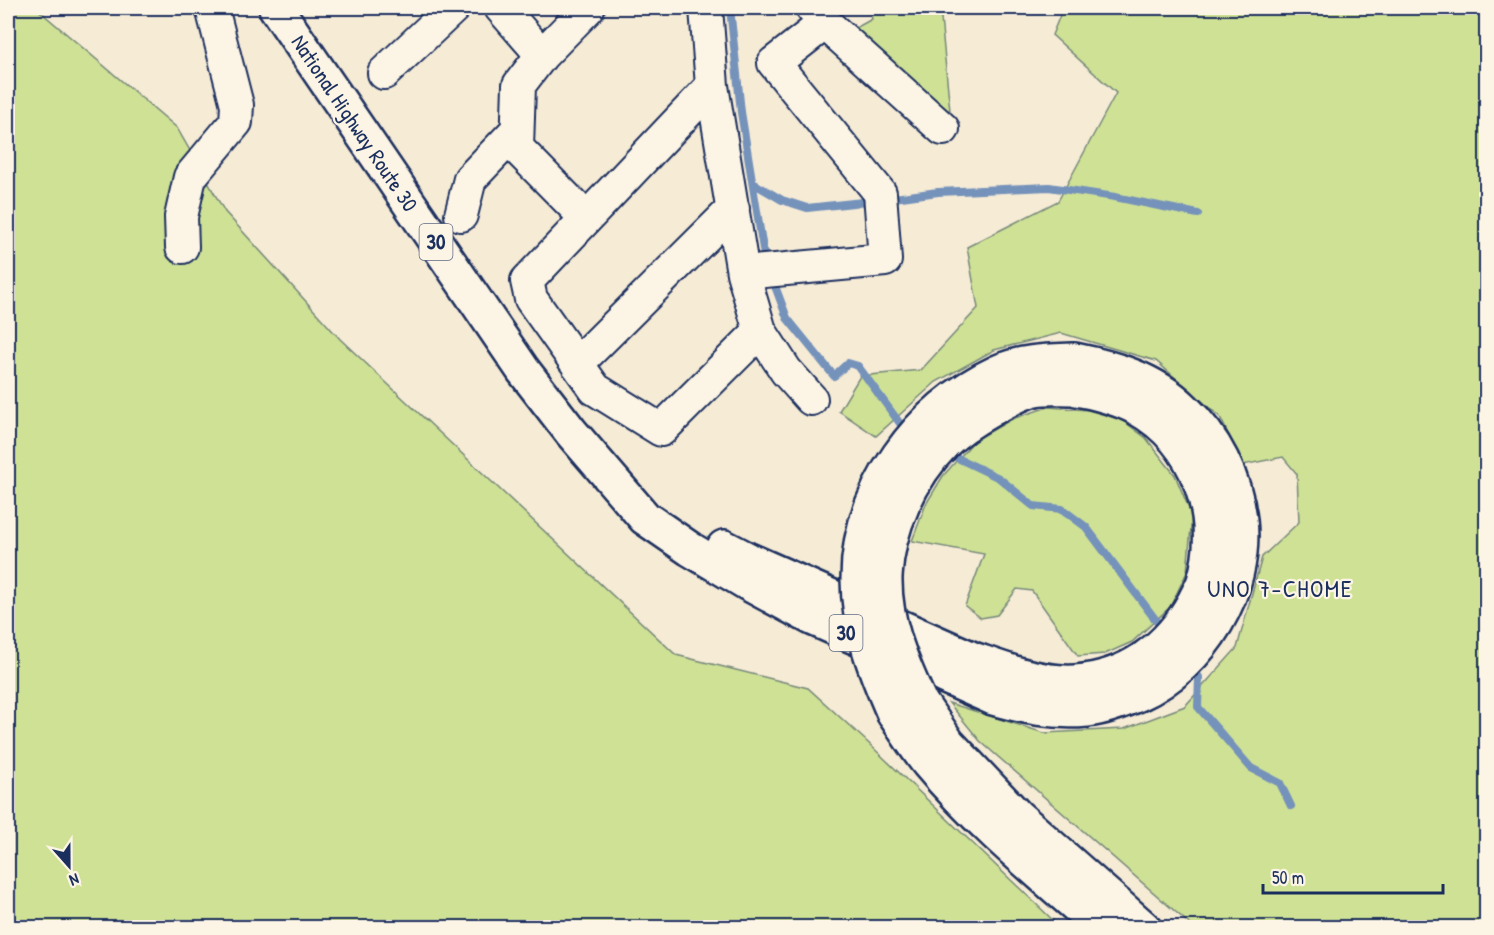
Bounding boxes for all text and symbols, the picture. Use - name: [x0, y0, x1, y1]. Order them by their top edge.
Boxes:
- street label: National Highway Route 30: [285, 29, 425, 217]
- road number: 30: [420, 224, 452, 260]
- district label: UNO 7-CHOME: [1207, 572, 1353, 604]
- road number: 30: [830, 615, 862, 651]
- north arrow: [39, 836, 99, 896]
- scale bar: [1263, 857, 1443, 895]
- text: 50 m: [1272, 865, 1304, 890]
- text: N: [66, 868, 82, 892]

